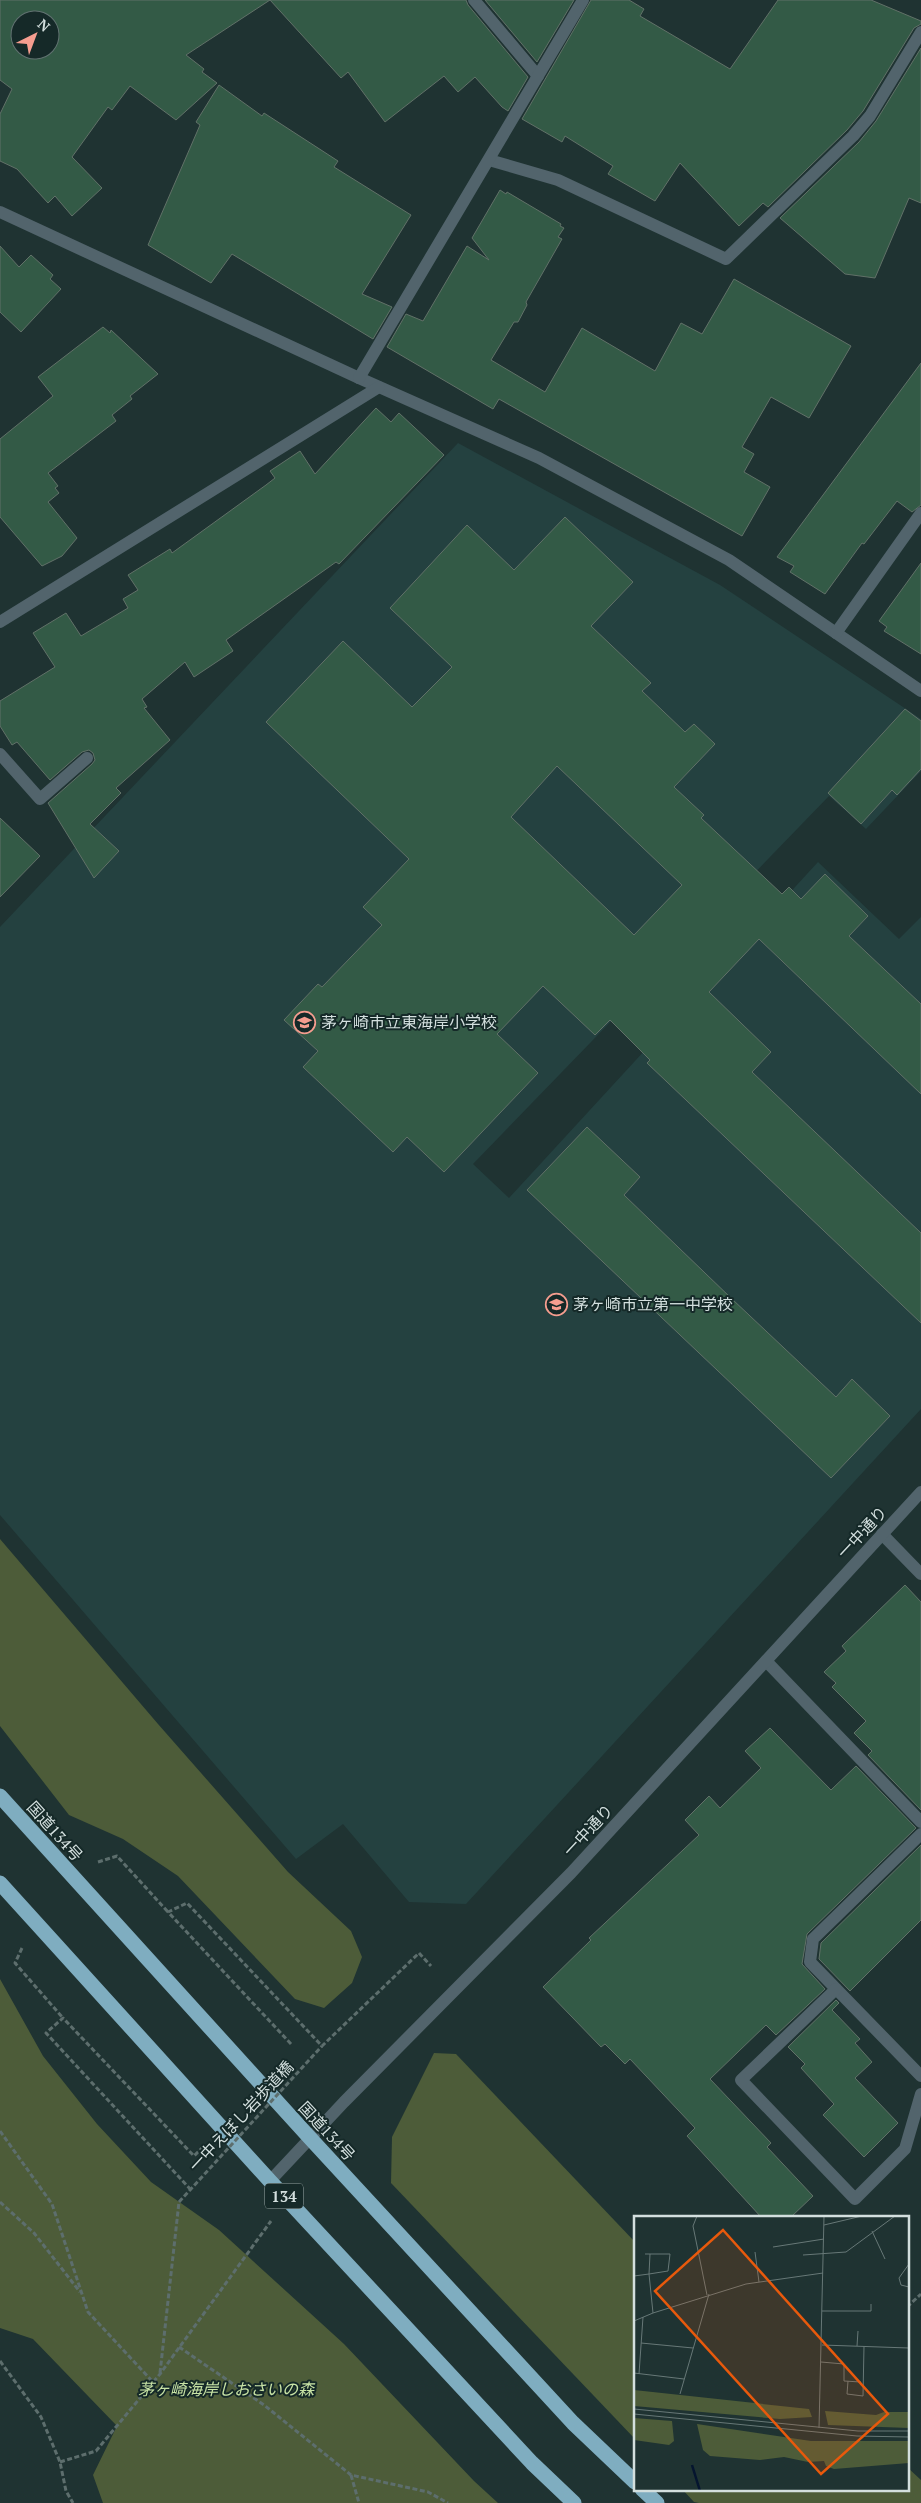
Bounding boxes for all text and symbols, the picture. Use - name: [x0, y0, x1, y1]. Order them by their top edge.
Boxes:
- north arrow: [10, 10, 60, 60]
- text: N: [34, 14, 55, 36]
- school or university icon: 茅ヶ崎市立東海岸小学校: [293, 1010, 317, 1034]
- place label: 茅ヶ崎市立東海岸小学校: [321, 1011, 497, 1033]
- school or university icon: 茅ヶ崎市立第一中学校: [545, 1292, 569, 1316]
- place label: 茅ヶ崎市立第一中学校: [573, 1293, 733, 1315]
- street label: 一中通り: [832, 1501, 892, 1563]
- street label: 国道134号: [22, 1796, 88, 1866]
- street label: 一中通り: [558, 1799, 618, 1861]
- street label: 一中えぼし岩歩道橋: [184, 2056, 298, 2176]
- street label: 国道134号: [294, 2097, 360, 2165]
- road number: 134: [265, 2184, 303, 2208]
- inset map: [634, 2216, 908, 2490]
- park label: 茅ヶ崎海岸しおさいの森: [138, 2378, 316, 2400]

